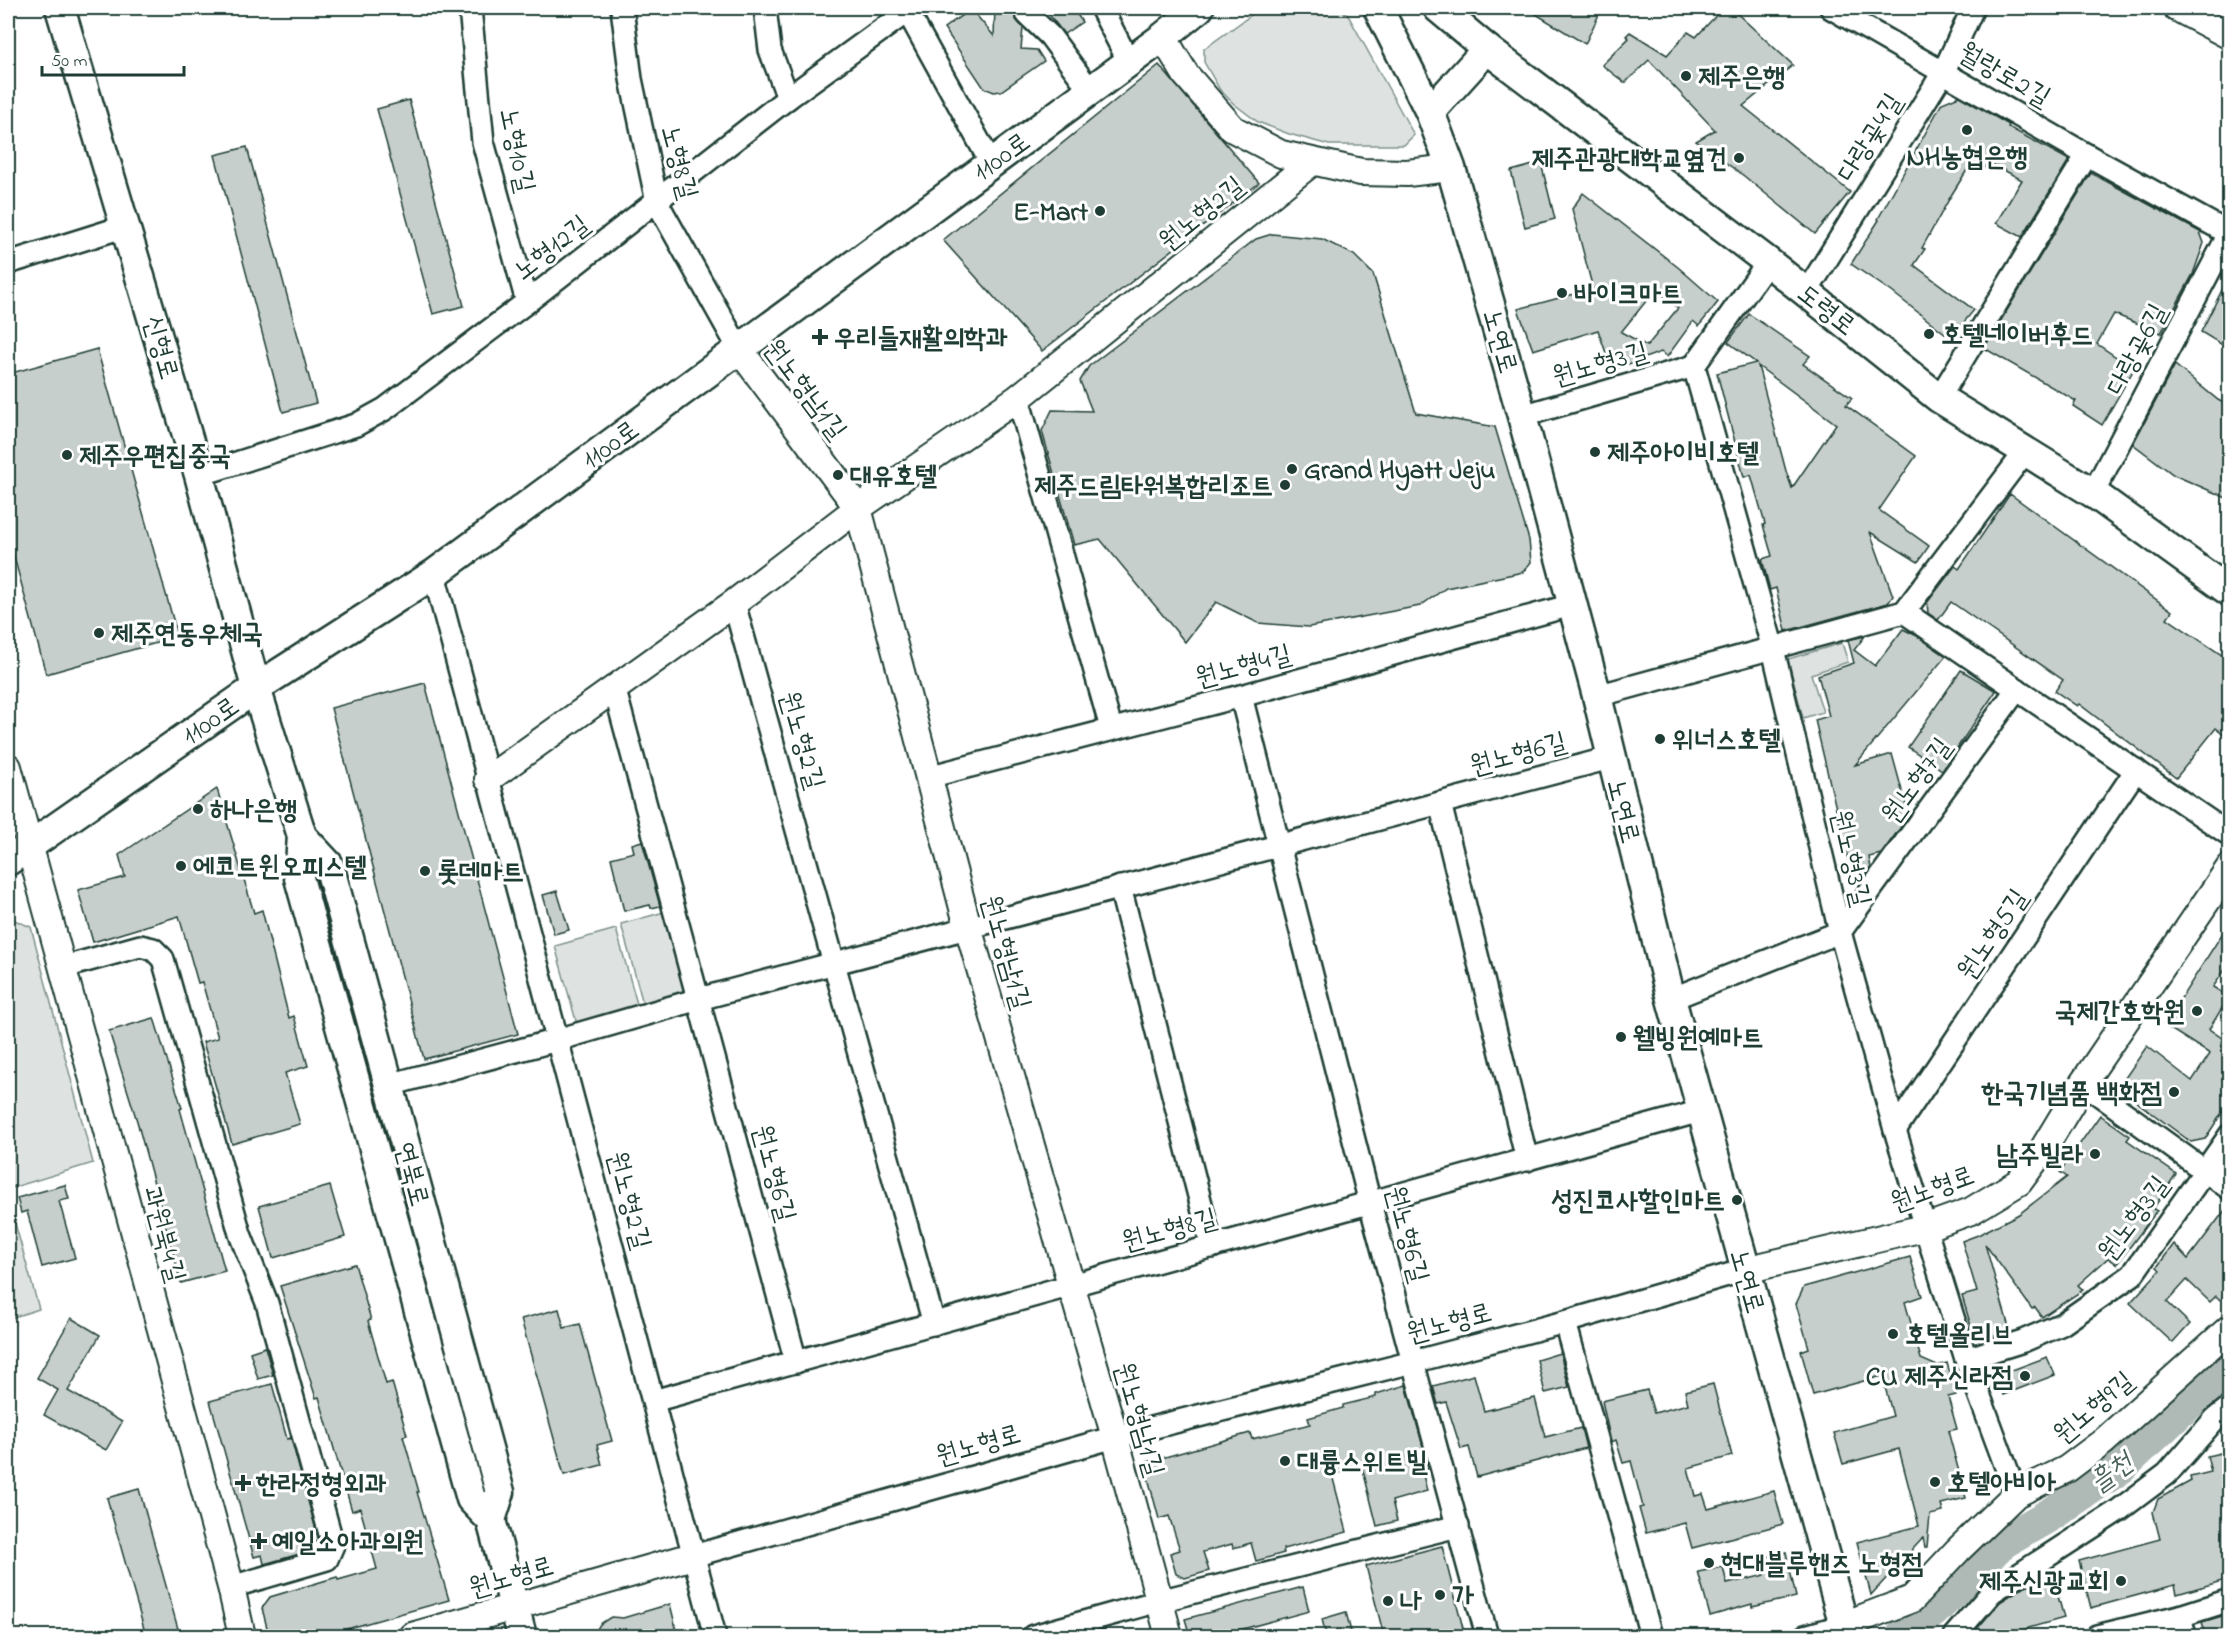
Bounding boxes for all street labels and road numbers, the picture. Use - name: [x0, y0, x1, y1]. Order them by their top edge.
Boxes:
- street label: 월랑로2길: [1951, 34, 2057, 118]
- street label: 다랑곶4길: [1829, 86, 1914, 190]
- street label: 노형10길: [488, 105, 544, 197]
- street label: 노형8길: [649, 121, 706, 204]
- street label: 1100로: [966, 124, 1039, 192]
- street label: 원노형2길: [1151, 168, 1254, 262]
- street label: 노형12길: [506, 207, 599, 291]
- street label: 도령로: [1788, 276, 1863, 346]
- street label: 다랑곶6길: [2098, 297, 2179, 403]
- street label: 노연로: [1471, 305, 1526, 378]
- street label: 신형로: [132, 311, 187, 384]
- street label: 원노형남1길: [753, 332, 855, 449]
- street label: 원노형3길: [1548, 333, 1653, 398]
- street label: 1100로: [575, 412, 648, 480]
- street label: 원노형4길: [1191, 636, 1296, 699]
- street label: 원노형2길: [768, 687, 833, 795]
- street label: 1100로: [175, 688, 248, 756]
- street label: 원노형6길: [1466, 724, 1572, 787]
- street label: 원노형7길: [1873, 730, 1963, 833]
- street label: 노연로: [1595, 775, 1648, 848]
- street label: 원노형3길: [1820, 806, 1880, 911]
- street label: 원노형5길: [1949, 882, 2039, 989]
- street label: 원노형남1길: [970, 891, 1040, 1015]
- street label: 원노형6길: [741, 1121, 804, 1227]
- street label: 연북로: [383, 1138, 438, 1211]
- street label: 원노형2길: [596, 1147, 659, 1254]
- street label: 원노형로: [1885, 1157, 1980, 1224]
- street label: 원노형3길: [2090, 1168, 2180, 1270]
- street label: 과원북4길: [131, 1182, 194, 1287]
- street label: 원노형6길: [1374, 1182, 1437, 1288]
- street label: 원노형8길: [1118, 1200, 1222, 1263]
- street label: 노연로: [1718, 1245, 1773, 1318]
- street label: 원노형로: [1403, 1294, 1497, 1354]
- street label: 원노형남1길: [1103, 1358, 1173, 1482]
- street label: 원노형9길: [2046, 1363, 2144, 1454]
- street label: 원노형로: [932, 1416, 1026, 1477]
- street label: 원노형로: [465, 1548, 559, 1609]

